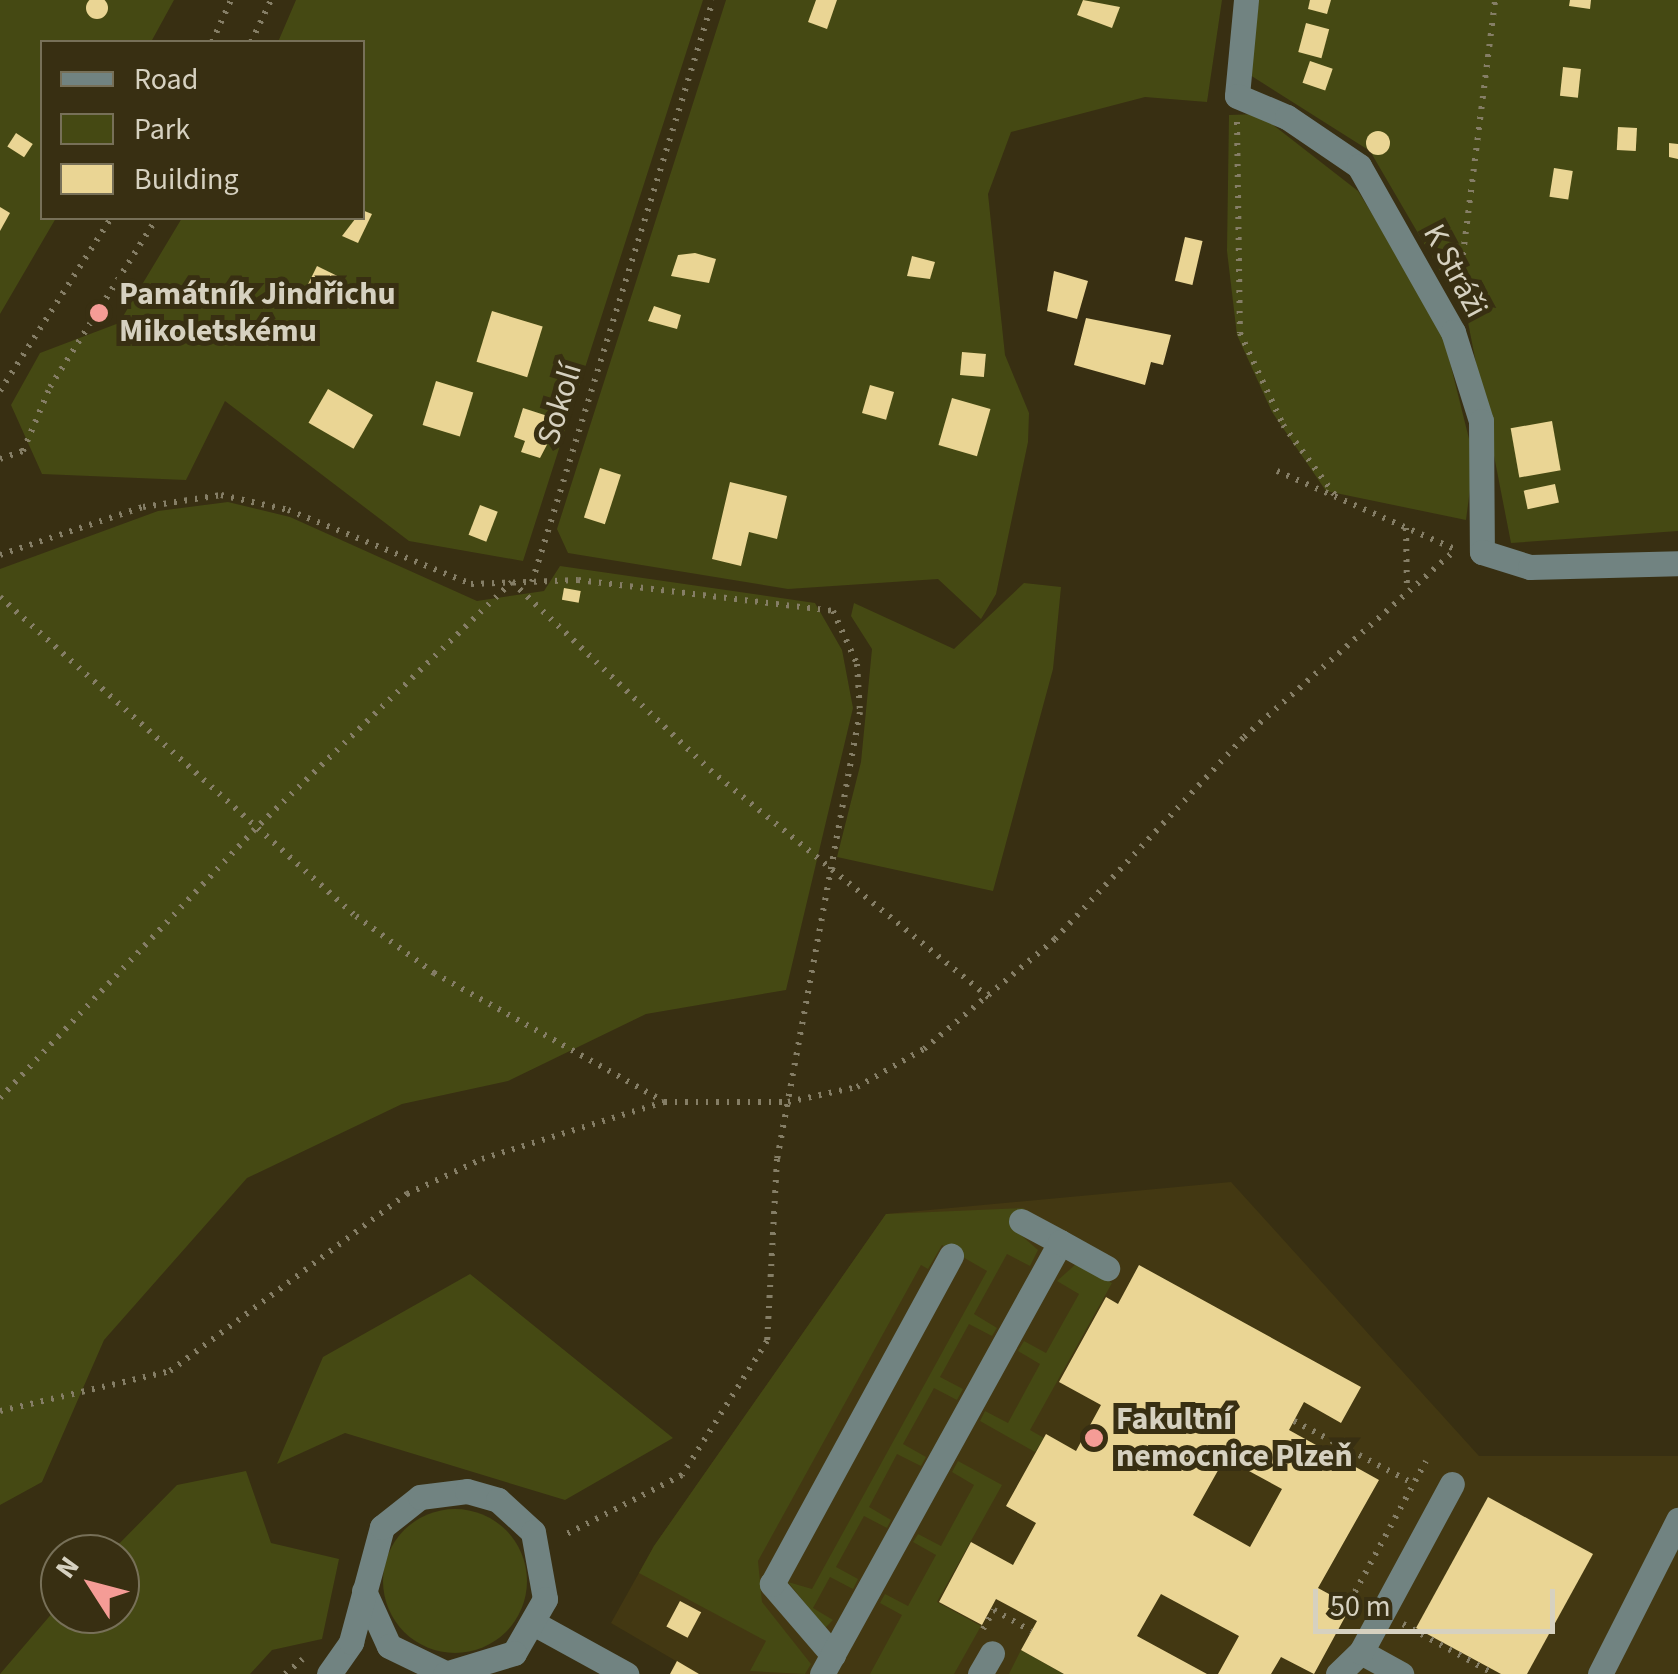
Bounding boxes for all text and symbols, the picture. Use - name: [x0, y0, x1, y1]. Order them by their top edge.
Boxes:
- legend: [40, 40, 365, 220]
- text: Road: [134, 58, 198, 101]
- text: Park: [134, 108, 190, 151]
- text: Building: [134, 158, 239, 201]
- street label: K Stráži: [1415, 218, 1495, 324]
- place label: Památník Jindřichu Mikoletskému: [119, 276, 396, 351]
- marker: Památník Jindřichu Mikoletskému: [88, 302, 110, 324]
- street label: Sokolí: [529, 359, 591, 449]
- place label: Fakultní nemocnice Plzeň: [1116, 1401, 1353, 1476]
- marker: Fakultní nemocnice Plzeň: [1081, 1425, 1107, 1451]
- north arrow: [40, 1534, 140, 1634]
- text: N: [46, 1548, 89, 1587]
- scale bar: [1318, 1569, 1560, 1631]
- text: 50 m: [1330, 1585, 1391, 1628]

